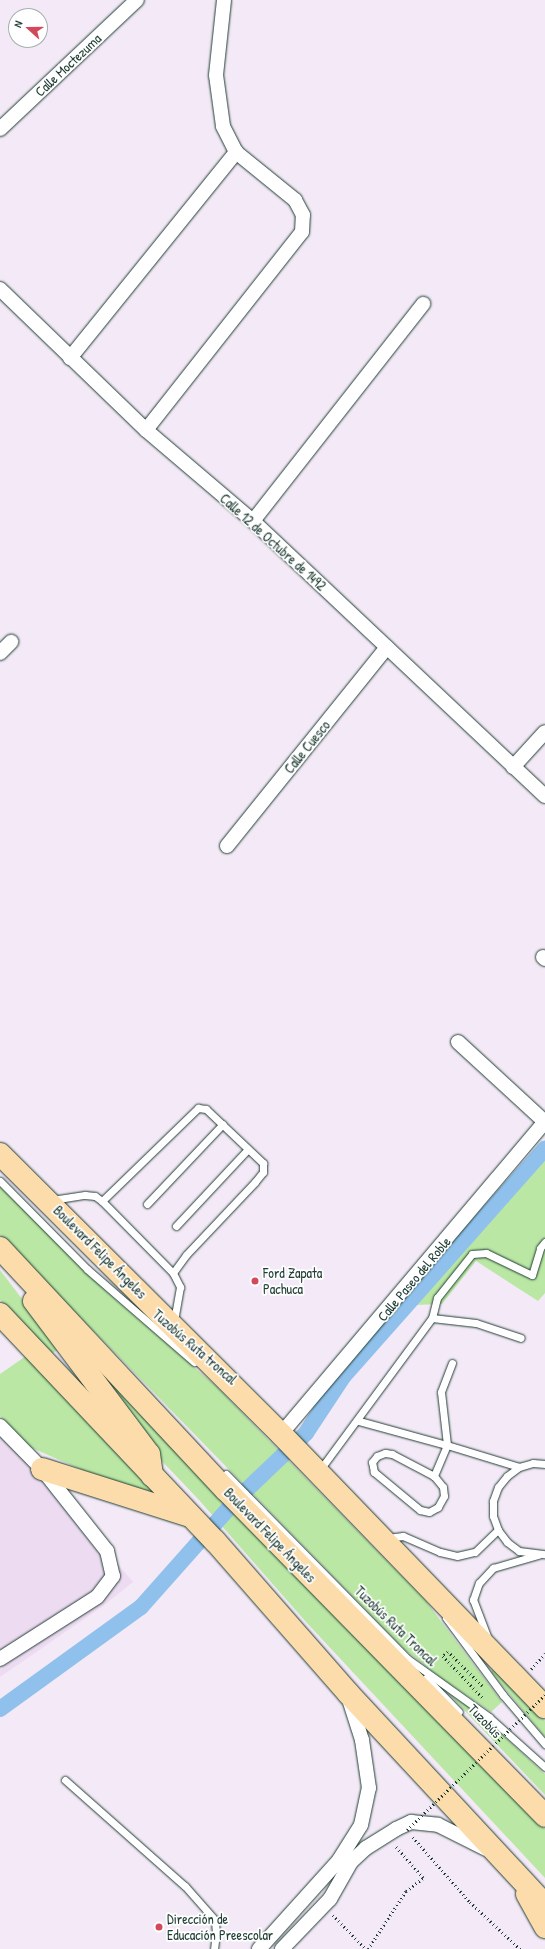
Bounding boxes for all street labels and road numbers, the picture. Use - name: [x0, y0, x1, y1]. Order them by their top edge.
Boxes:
- street label: Calle Moctezuma: [31, 30, 105, 100]
- street label: Calle 12 de Octubre de 1492: [216, 490, 330, 594]
- street label: Calle Cuesco: [281, 717, 333, 777]
- street label: Boulevard Felipe Ángeles: [50, 1202, 150, 1302]
- street label: Calle Paseo del Roble: [374, 1233, 454, 1325]
- street label: Tuzobús Ruta troncal: [149, 1306, 241, 1388]
- street label: Boulevard Felipe Ángeles: [221, 1484, 319, 1586]
- street label: Tuzobús Ruta Troncal: [351, 1583, 441, 1669]
- street label: Tuzobús: [465, 1701, 505, 1741]

